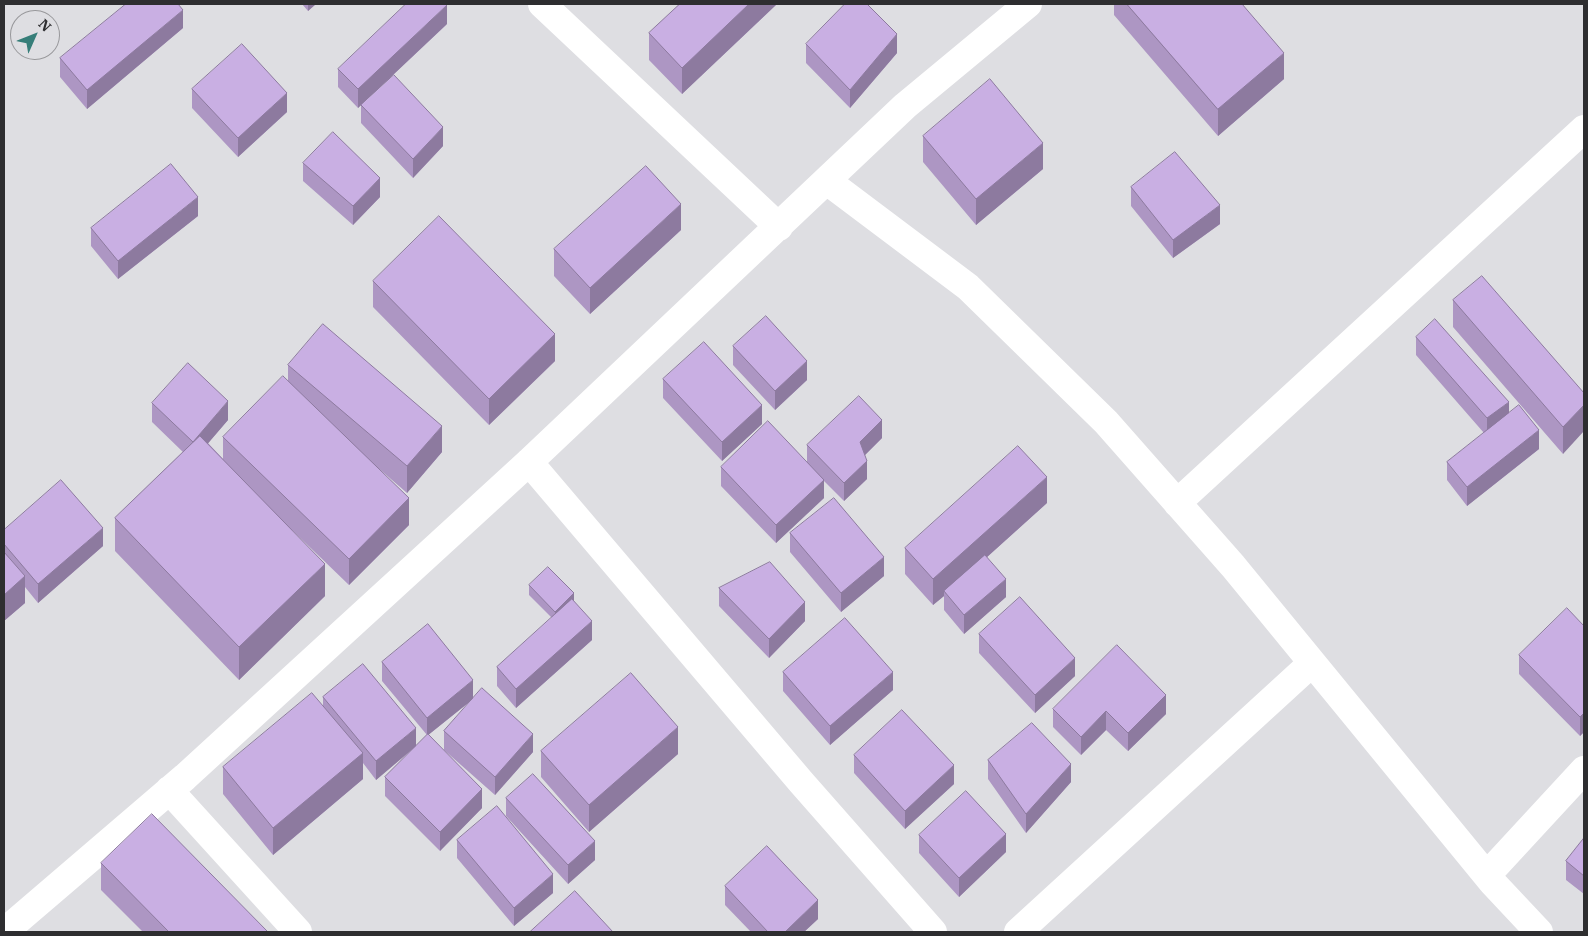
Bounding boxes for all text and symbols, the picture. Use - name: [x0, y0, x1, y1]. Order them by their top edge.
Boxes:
- north arrow: [10, 10, 60, 60]
- text: N: [35, 15, 55, 36]

